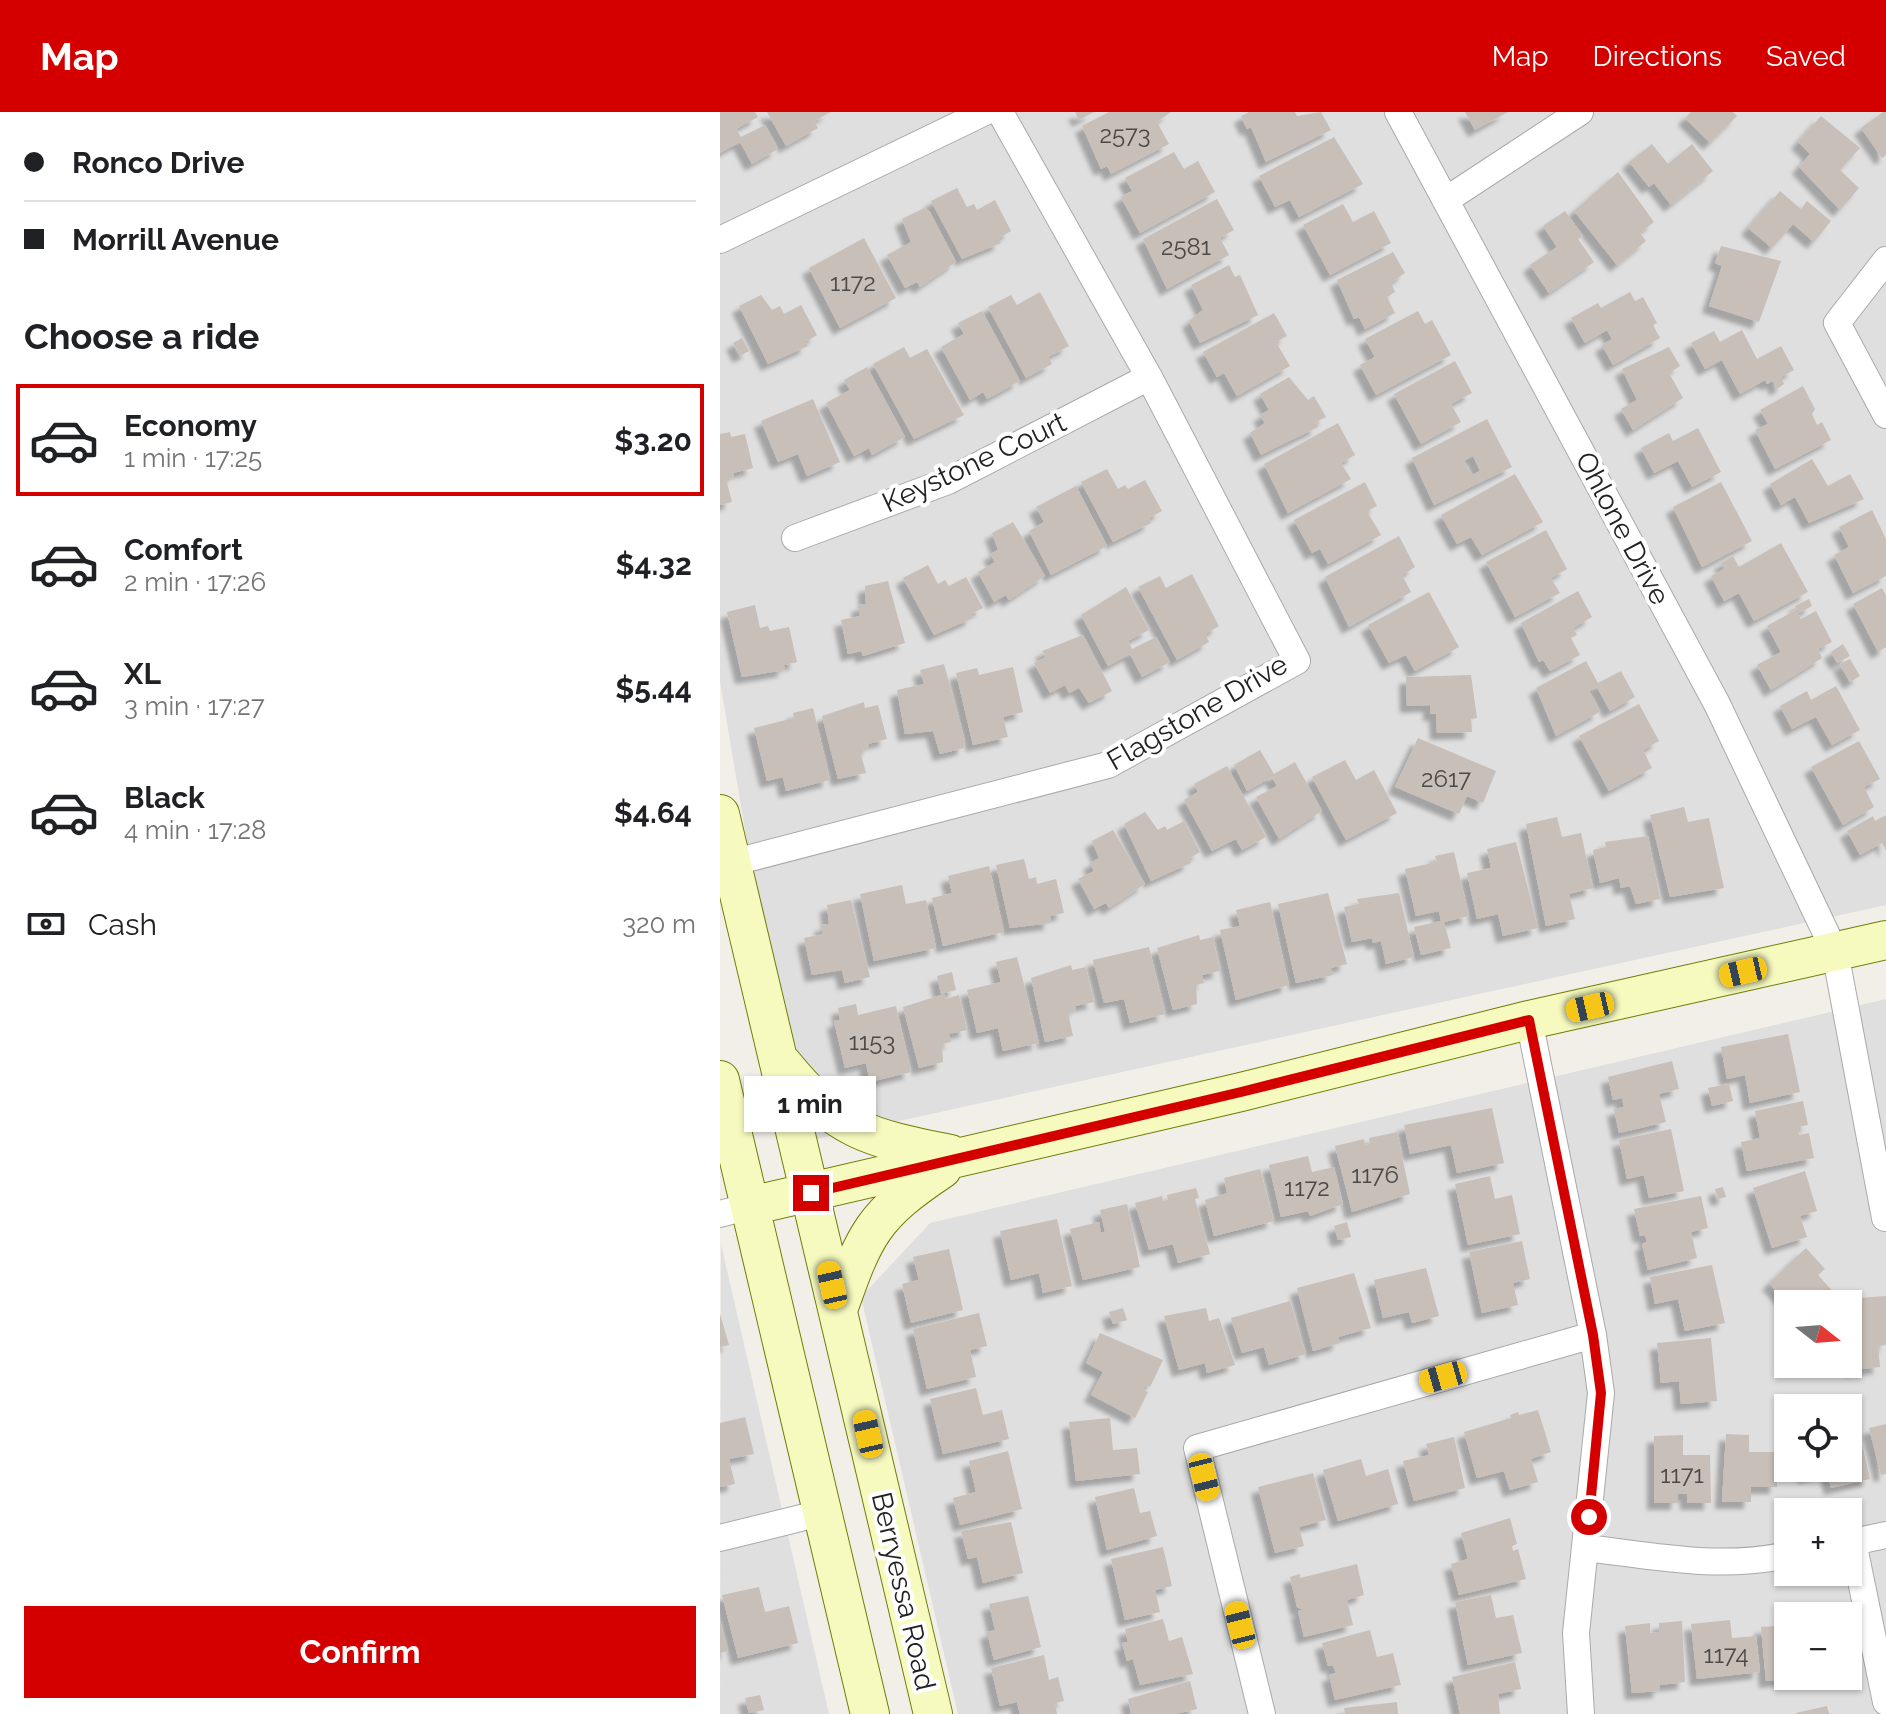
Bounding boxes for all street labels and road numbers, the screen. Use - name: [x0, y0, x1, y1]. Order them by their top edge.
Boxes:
- street label: Keystone Court: [877, 405, 1072, 519]
- street label: Ohlone Drive: [1568, 446, 1677, 610]
- street label: Flagstone Drive: [1101, 647, 1293, 777]
- street label: Berryessa Road: [865, 1489, 942, 1693]

